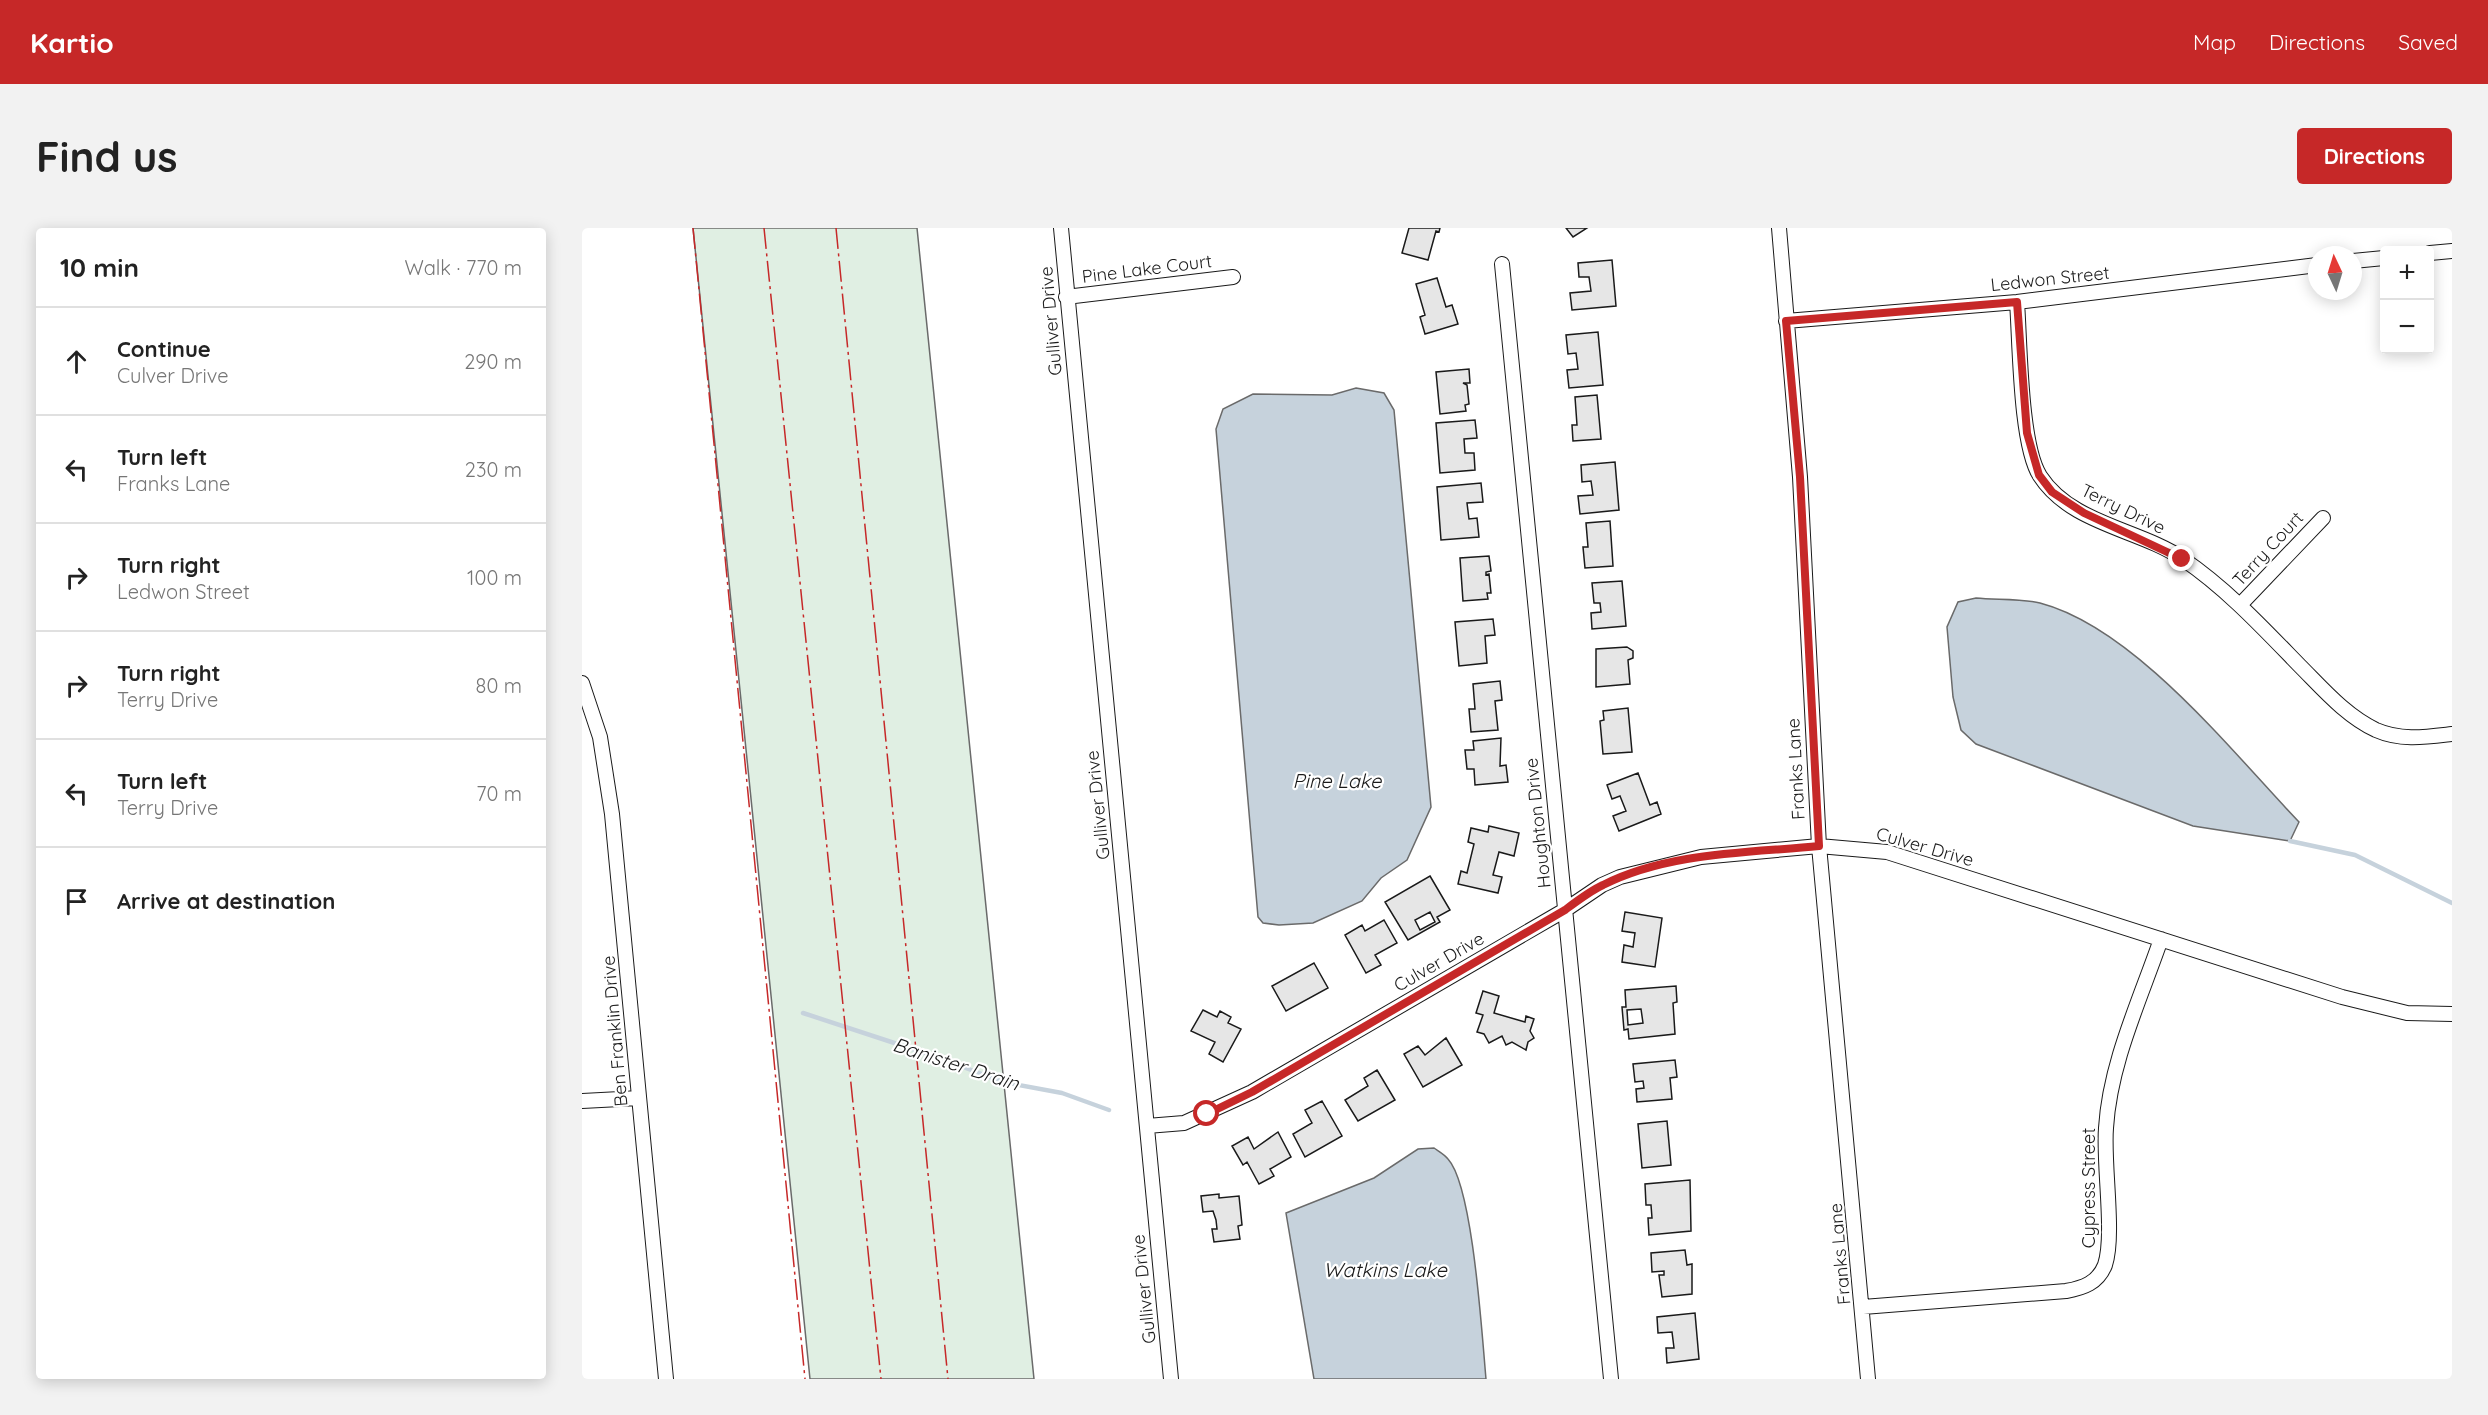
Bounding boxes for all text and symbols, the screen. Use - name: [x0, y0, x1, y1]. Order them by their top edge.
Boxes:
- text: Kartio: [30, 25, 114, 60]
- text: Map: [2193, 29, 2236, 55]
- text: Directions: [2269, 29, 2365, 55]
- text: Saved: [2398, 29, 2458, 55]
- button: Directions: [2297, 128, 2452, 184]
- text: Find us: [36, 130, 178, 183]
- north arrow: [2308, 246, 2362, 300]
- map controls: [2380, 246, 2434, 354]
- button: +: [2380, 246, 2434, 300]
- street label: Pine Lake Court: [1081, 249, 1213, 288]
- text: 10 min: [60, 251, 139, 284]
- text: Walk · 770 m: [405, 255, 522, 280]
- street label: Ledwon Street: [1989, 261, 2111, 296]
- street label: Gulliver Drive: [1034, 265, 1067, 377]
- button: −: [2380, 300, 2434, 354]
- text: Continue: [117, 335, 211, 363]
- icon: ahead: [60, 345, 93, 378]
- text: 290 m: [464, 349, 522, 374]
- text: Culver Drive: [117, 363, 229, 388]
- text: Turn left: [117, 443, 207, 471]
- icon: left: [60, 453, 93, 486]
- text: 230 m: [465, 457, 522, 482]
- text: Franks Lane: [117, 471, 230, 496]
- street label: Terry Drive: [2077, 478, 2169, 539]
- street label: Terry Court: [2227, 507, 2308, 591]
- route end: [2168, 545, 2194, 571]
- text: Turn right: [117, 551, 221, 579]
- icon: right: [60, 561, 93, 594]
- text: 100 m: [467, 565, 522, 590]
- text: Ledwon Street: [117, 579, 250, 604]
- text: Turn right: [117, 659, 221, 687]
- icon: right: [60, 669, 93, 702]
- text: 80 m: [476, 673, 522, 698]
- text: Terry Drive: [117, 687, 218, 712]
- street label: Franks Lane: [1781, 717, 1810, 821]
- street label: Gulliver Drive: [1080, 749, 1115, 861]
- street label: Houghton Drive: [1519, 757, 1556, 889]
- text: Turn left: [117, 767, 207, 795]
- water label: Pine Lake: [1293, 768, 1382, 793]
- icon: left: [60, 777, 93, 810]
- text: 70 m: [476, 781, 522, 806]
- text: Terry Drive: [117, 795, 218, 820]
- street label: Culver Drive: [1874, 822, 1977, 871]
- icon: arrive: [60, 885, 93, 918]
- text: Arrive at destination: [117, 887, 335, 915]
- street label: Culver Drive: [1389, 926, 1488, 997]
- street label: Ben Franklin Drive: [596, 955, 633, 1107]
- water label: Banister Drain: [890, 1031, 1023, 1096]
- route start: [1193, 1100, 1219, 1126]
- street label: Cypress Street: [2077, 1128, 2100, 1248]
- street label: Franks Lane: [1824, 1202, 1855, 1306]
- street label: Gulliver Drive: [1126, 1233, 1161, 1345]
- water label: Watkins Lake: [1323, 1257, 1448, 1282]

